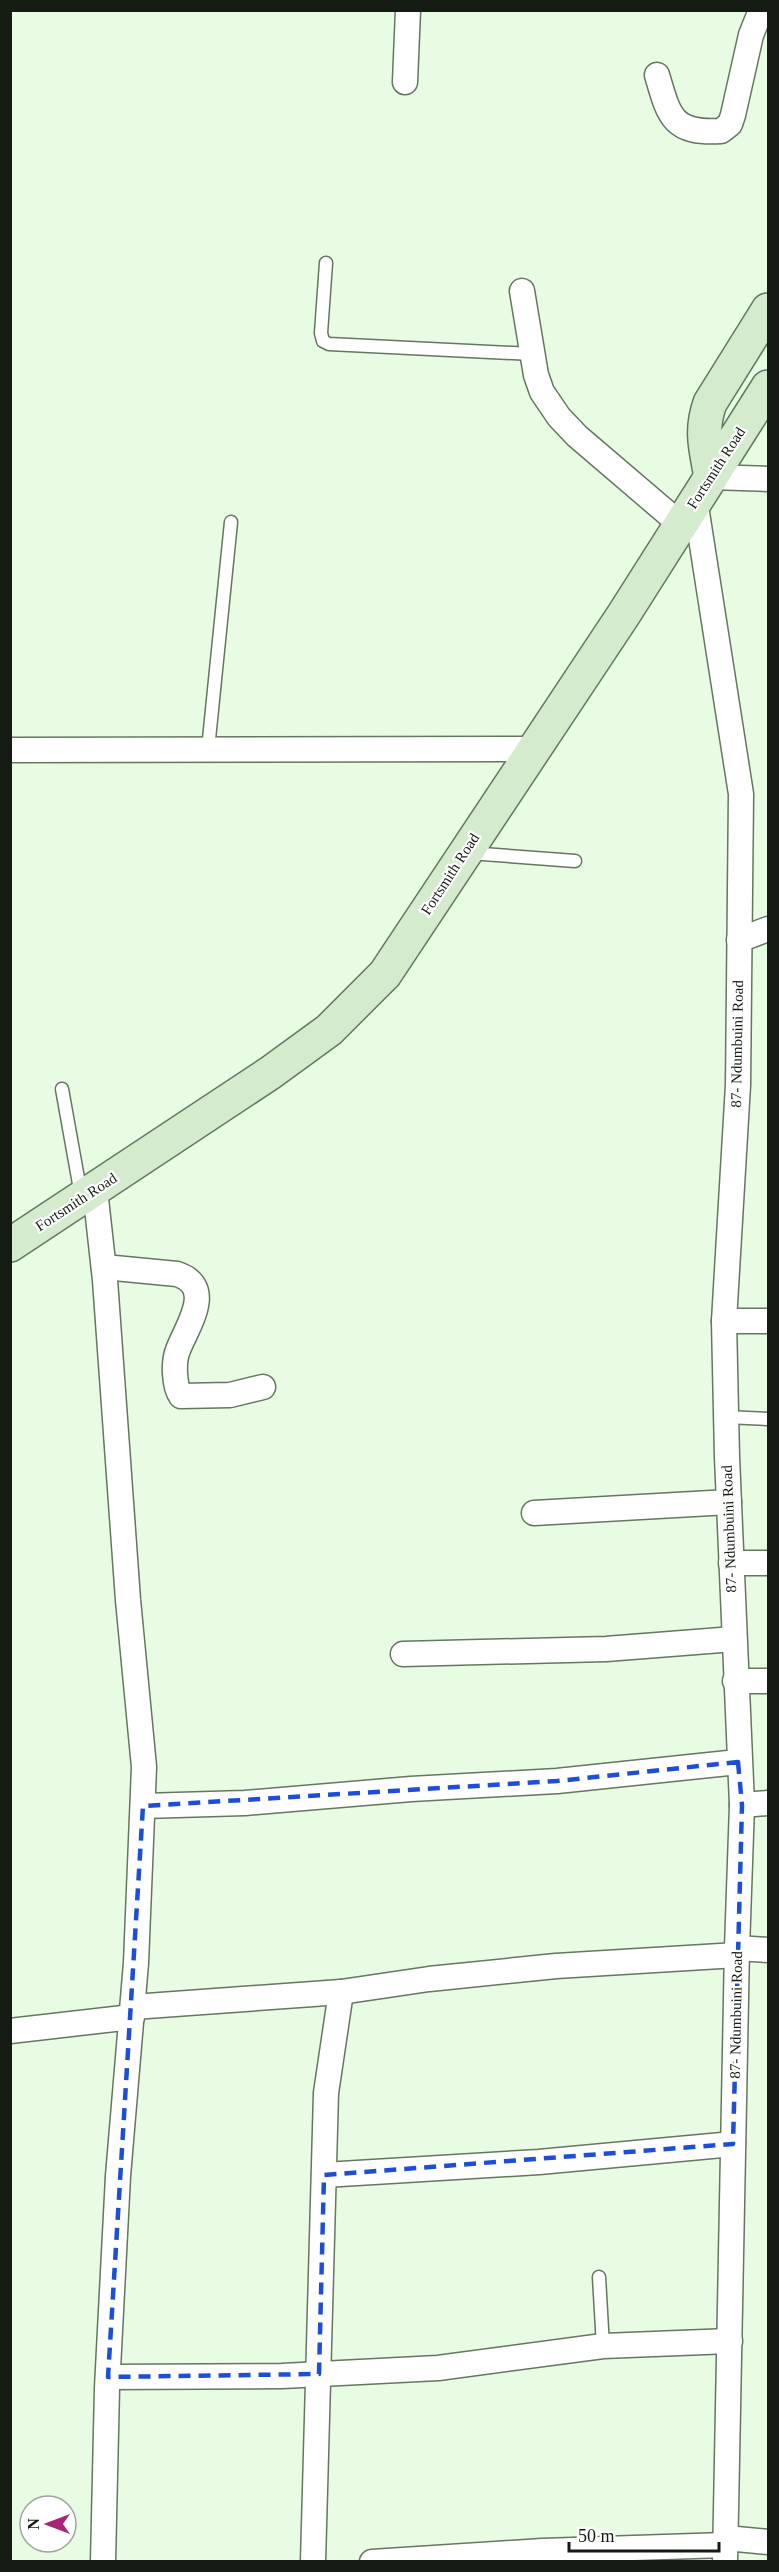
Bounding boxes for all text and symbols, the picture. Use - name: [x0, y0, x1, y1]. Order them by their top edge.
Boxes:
- street label: Fortsmith Road: [684, 424, 749, 512]
- street label: Fortsmith Road: [418, 830, 483, 918]
- street label: 87- Ndumbuini Road: [728, 980, 746, 1108]
- street label: Fortsmith Road: [32, 1169, 120, 1234]
- street label: 87- Ndumbuini Road: [719, 1465, 739, 1593]
- street label: 87- Ndumbuini Road: [727, 1951, 745, 2079]
- north arrow: [18, 2494, 78, 2554]
- scale bar: [569, 2515, 719, 2553]
- text: N: [25, 2518, 42, 2530]
- text: 50 m: [578, 2526, 615, 2546]

